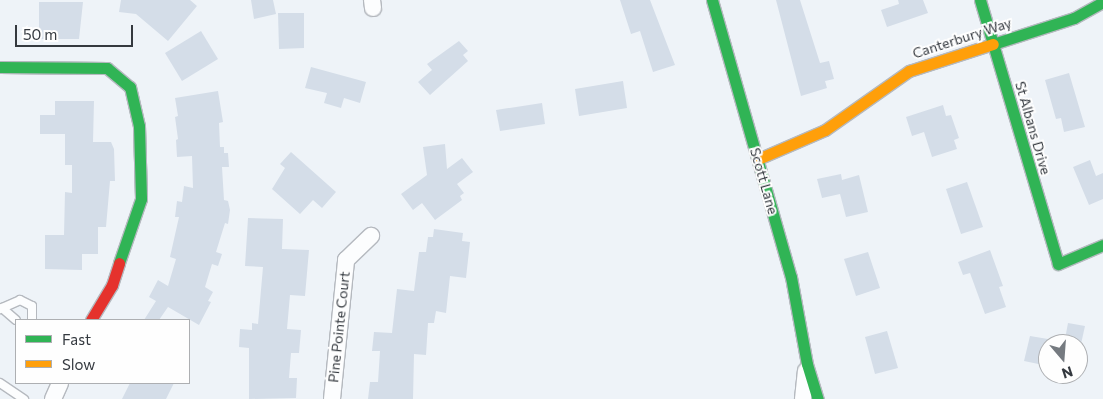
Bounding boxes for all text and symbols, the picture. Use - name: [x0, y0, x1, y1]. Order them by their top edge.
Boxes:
- street label: Canterbury Way: [910, 14, 1014, 62]
- scale bar: [18, 15, 135, 47]
- text: 50 m: [23, 25, 57, 43]
- street label: St Albans Drive: [1012, 79, 1054, 177]
- street label: Scott Lane: [747, 146, 781, 216]
- street label: Pine Pointe Court: [325, 271, 353, 383]
- legend: [15, 319, 190, 384]
- text: Fast: [62, 330, 91, 348]
- north arrow: [1038, 334, 1088, 384]
- text: Slow: [62, 355, 95, 373]
- text: N: [1060, 363, 1075, 382]

